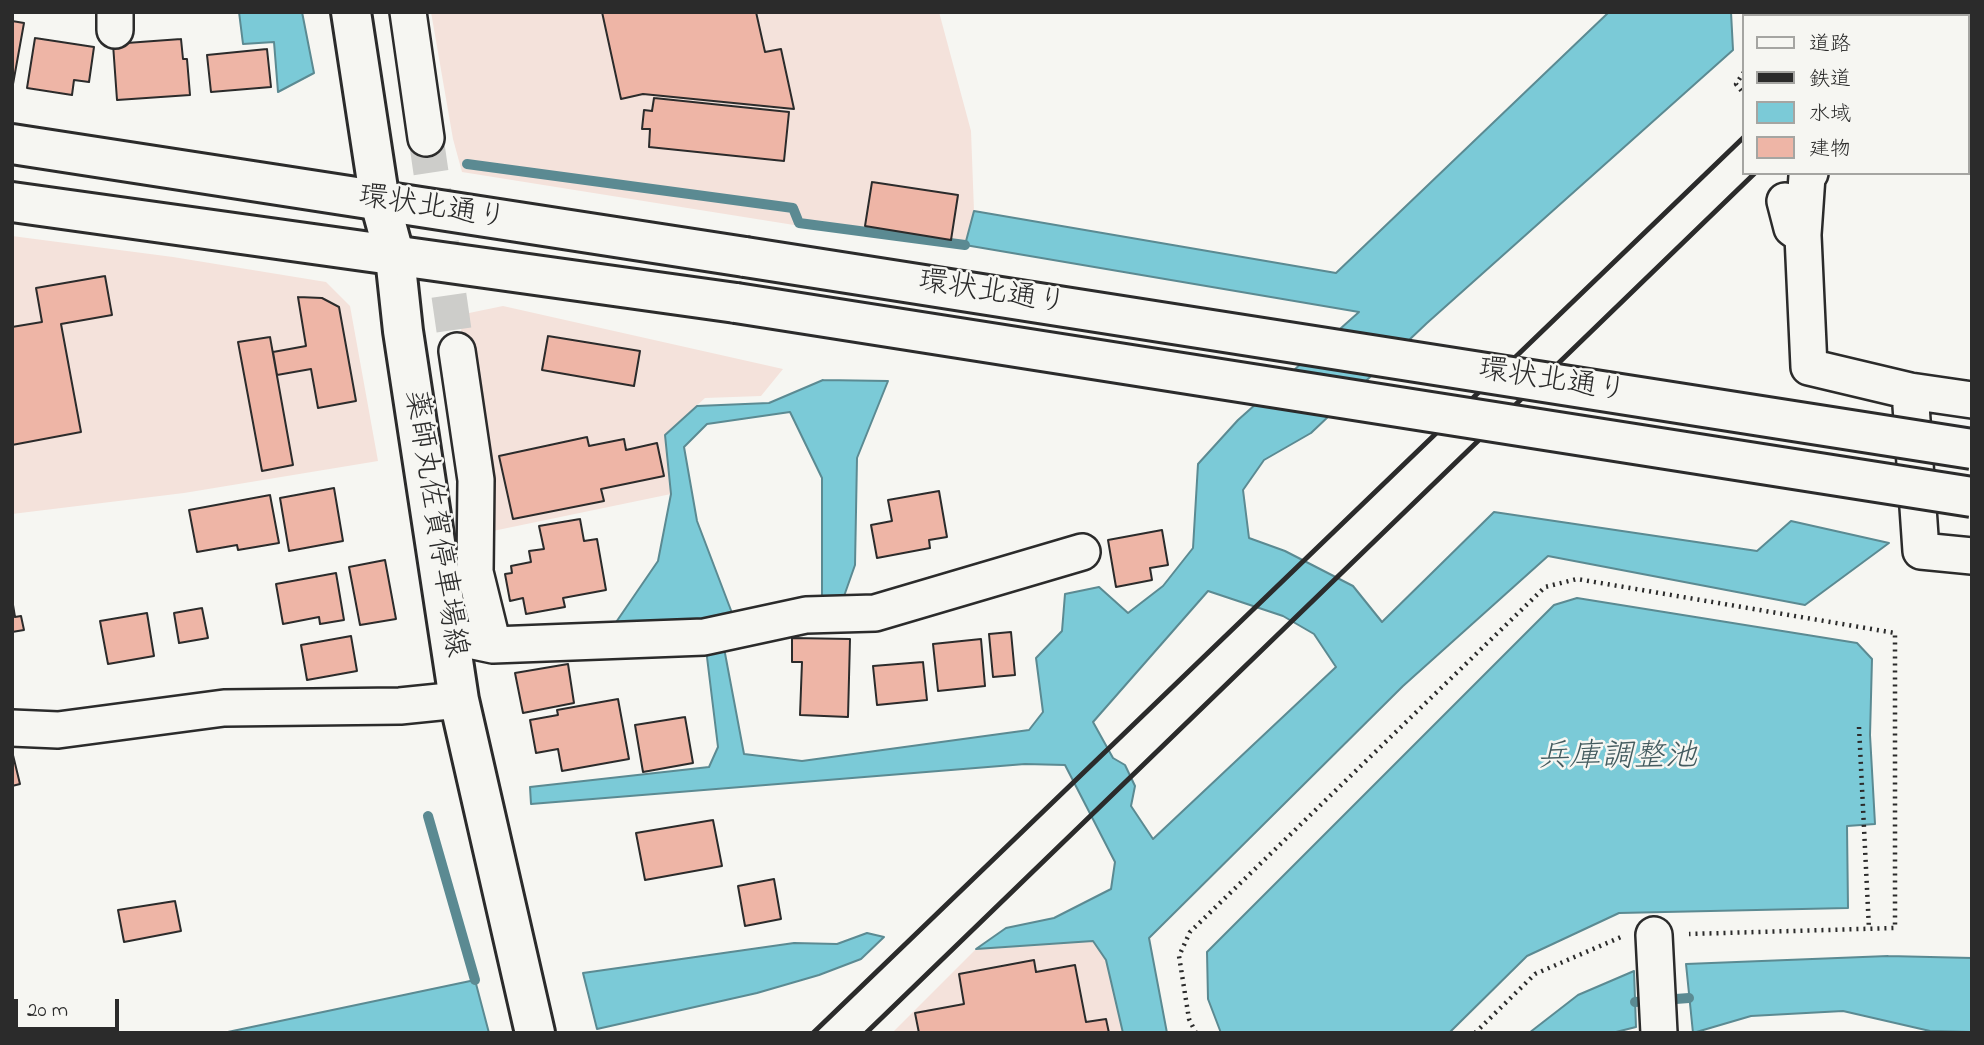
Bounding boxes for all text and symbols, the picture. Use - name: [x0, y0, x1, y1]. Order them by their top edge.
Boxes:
- legend: [1742, 14, 1970, 175]
- text: 道路: [1809, 30, 1851, 60]
- text: 鉄道: [1809, 65, 1851, 95]
- text: 水域: [1809, 100, 1851, 130]
- text: 建物: [1809, 135, 1851, 165]
- street label: 環状北通り: [355, 180, 509, 240]
- street label: 環状北通り: [915, 265, 1069, 325]
- street label: 環状北通り: [1475, 353, 1629, 413]
- street label: 薬師丸佐賀停車場線: [394, 388, 472, 660]
- water label: 兵庫調整池: [1537, 741, 1697, 779]
- scale bar: [18, 986, 122, 1030]
- text: 20 m: [27, 996, 68, 1026]

